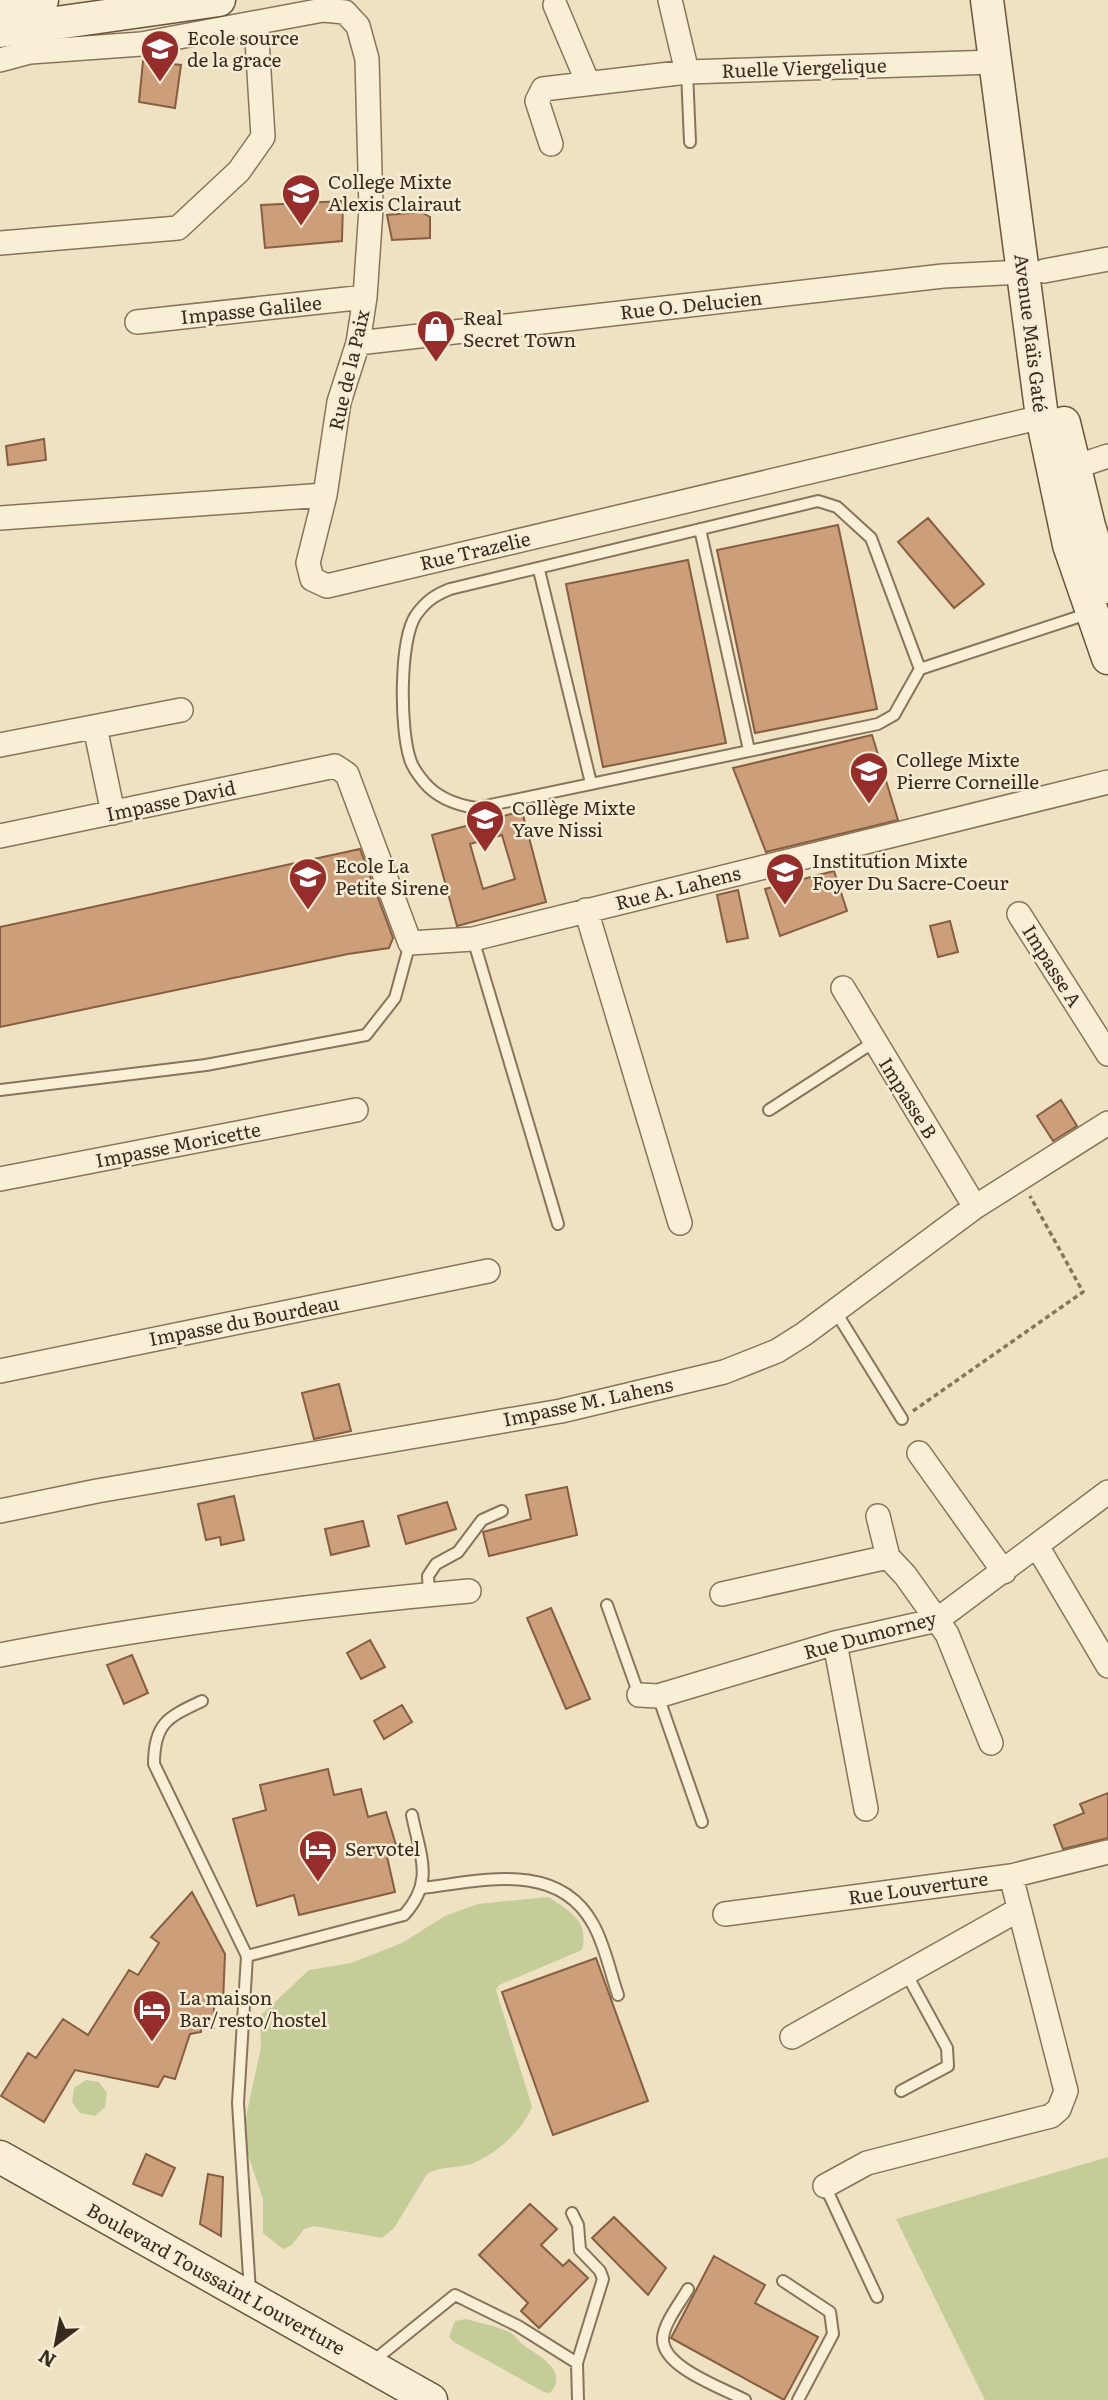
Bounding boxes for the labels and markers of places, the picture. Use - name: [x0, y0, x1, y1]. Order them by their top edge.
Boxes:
- place label: Ecole source de la grace: [187, 23, 299, 73]
- school or university icon: Ecole source de la grace: [139, 28, 181, 83]
- place label: College Mixte Alexis Clairaut: [328, 167, 462, 217]
- school or university icon: College Mixte Alexis Clairaut: [280, 172, 322, 227]
- place label: Real Secret Town: [463, 303, 576, 353]
- shop icon: Real Secret Town: [415, 308, 457, 363]
- place label: College Mixte Pierre Corneille: [896, 745, 1039, 795]
- school or university icon: College Mixte Pierre Corneille: [848, 750, 890, 805]
- place label: Collège Mixte Yave Nissi: [512, 793, 636, 843]
- school or university icon: Collège Mixte Yave Nissi: [464, 798, 506, 853]
- place label: Institution Mixte Foyer Du Sacre-Coeur: [812, 846, 1008, 896]
- place label: Ecole La Petite Sirene: [335, 851, 449, 901]
- school or university icon: Institution Mixte Foyer Du Sacre-Coeur: [764, 851, 806, 906]
- school or university icon: Ecole La Petite Sirene: [287, 856, 329, 911]
- hotel icon: Servotel: [297, 1828, 339, 1883]
- place label: Servotel: [345, 1834, 420, 1862]
- place label: La maison Bar/resto/hostel: [179, 1983, 327, 2033]
- hotel icon: La maison Bar/resto/hostel: [131, 1988, 173, 2043]

